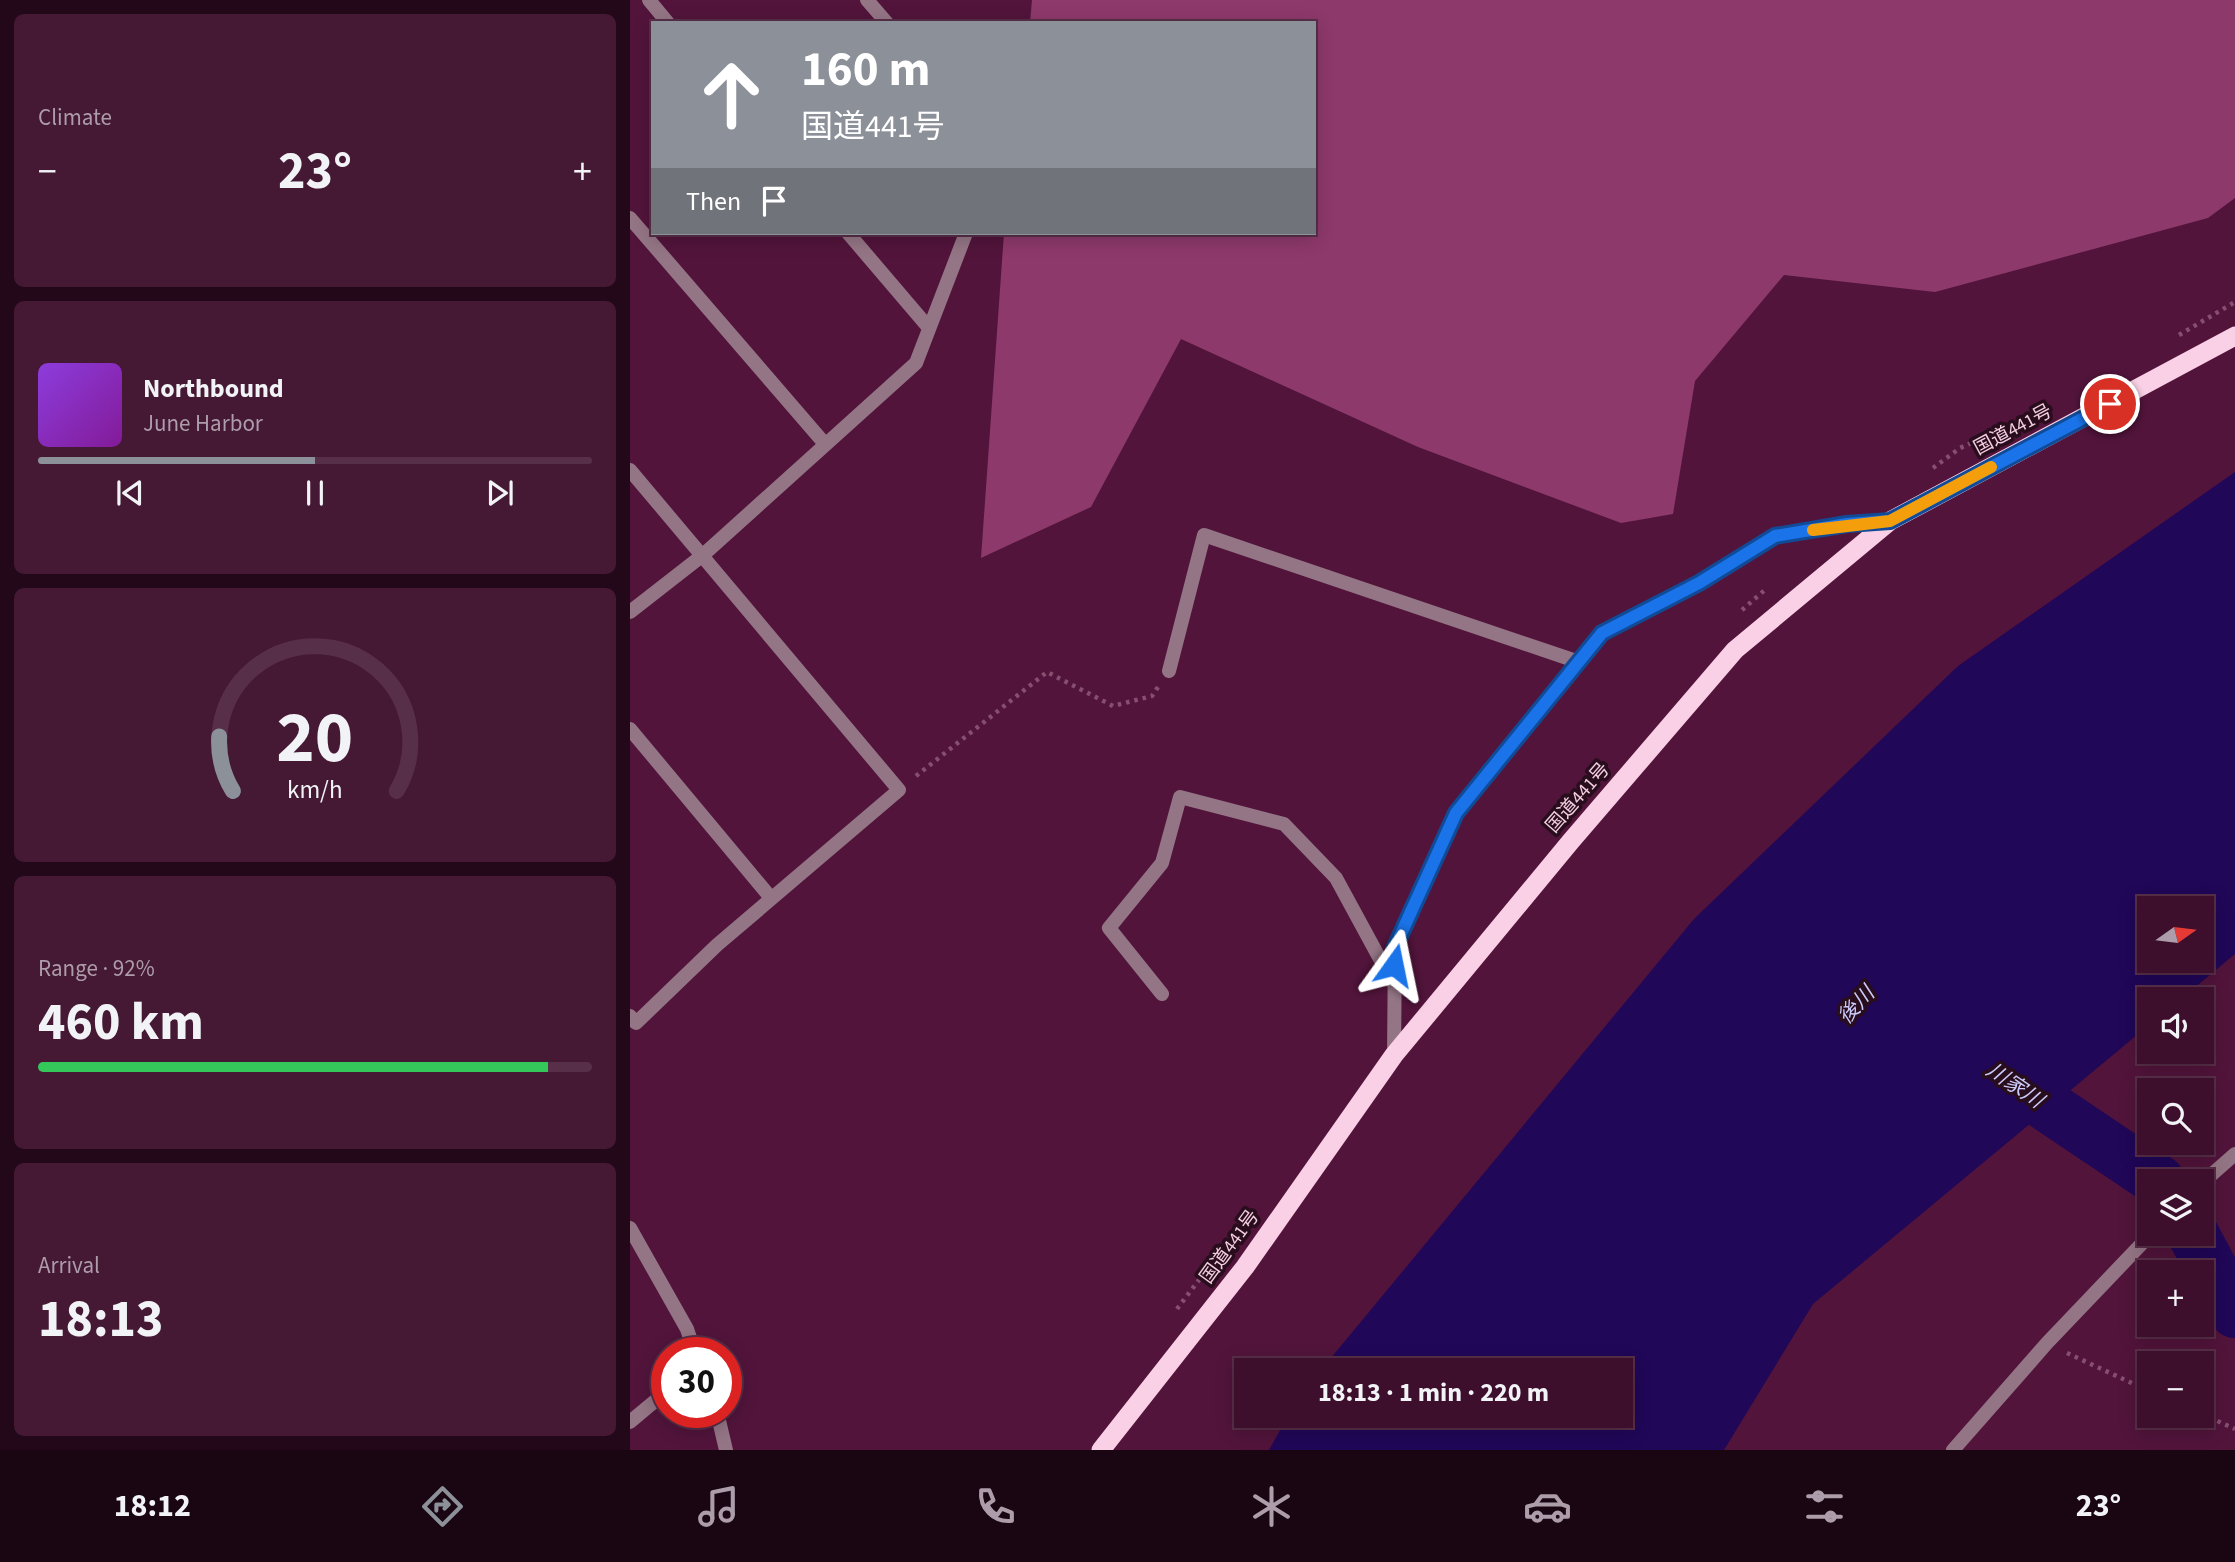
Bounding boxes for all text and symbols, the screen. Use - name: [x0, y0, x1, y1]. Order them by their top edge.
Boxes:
- text: 160 m: [801, 35, 930, 105]
- icon: ahead: [686, 49, 777, 140]
- text: Climate: [38, 101, 112, 134]
- text: 国道441号: [801, 104, 945, 150]
- text: 23°: [278, 135, 352, 209]
- text: −: [38, 145, 57, 199]
- text: +: [573, 145, 592, 199]
- icon: arrive: [755, 182, 793, 220]
- text: Then: [686, 183, 741, 220]
- text: Northbound: [143, 370, 284, 407]
- pin: [2080, 374, 2140, 434]
- icon: arrive: [2091, 385, 2129, 423]
- street label: 国道441号: [1969, 398, 2057, 462]
- text: June Harbor: [143, 407, 263, 440]
- icon: previous: [111, 474, 149, 512]
- icon: pause: [296, 474, 334, 512]
- icon: next: [481, 474, 519, 512]
- text: 20: [277, 686, 353, 790]
- street label: 国道441号: [1540, 757, 1616, 839]
- text: km/h: [287, 772, 343, 808]
- north arrow: [2137, 896, 2214, 973]
- map controls: [2137, 896, 2214, 1428]
- position arrow: [1357, 928, 1431, 1002]
- text: Range · 92%: [38, 952, 155, 985]
- water label: 後川: [1831, 978, 1883, 1031]
- text: 460 km: [38, 986, 204, 1060]
- button: sound: [2137, 987, 2214, 1064]
- water label: 川家川: [1980, 1055, 2051, 1116]
- button: search: [2137, 1078, 2214, 1155]
- button: layers: [2137, 1169, 2214, 1246]
- street label: 国道441号: [1194, 1205, 1266, 1289]
- text: Arrival: [38, 1249, 100, 1282]
- button: +: [2137, 1260, 2214, 1337]
- text: 18:13: [38, 1283, 163, 1357]
- speed limit sign: 30: [651, 1337, 742, 1428]
- button: −: [2137, 1351, 2214, 1428]
- text: 18:13 · 1 min · 220 m: [1318, 1374, 1549, 1411]
- icon: directions: [418, 1482, 467, 1531]
- icon: music: [694, 1482, 743, 1531]
- icon: phone: [971, 1482, 1020, 1531]
- icon: climate: [1247, 1482, 1296, 1531]
- icon: car: [1523, 1482, 1572, 1531]
- icon: filters: [1800, 1482, 1849, 1531]
- text: 18:12: [114, 1483, 191, 1529]
- text: 23°: [2076, 1483, 2121, 1529]

